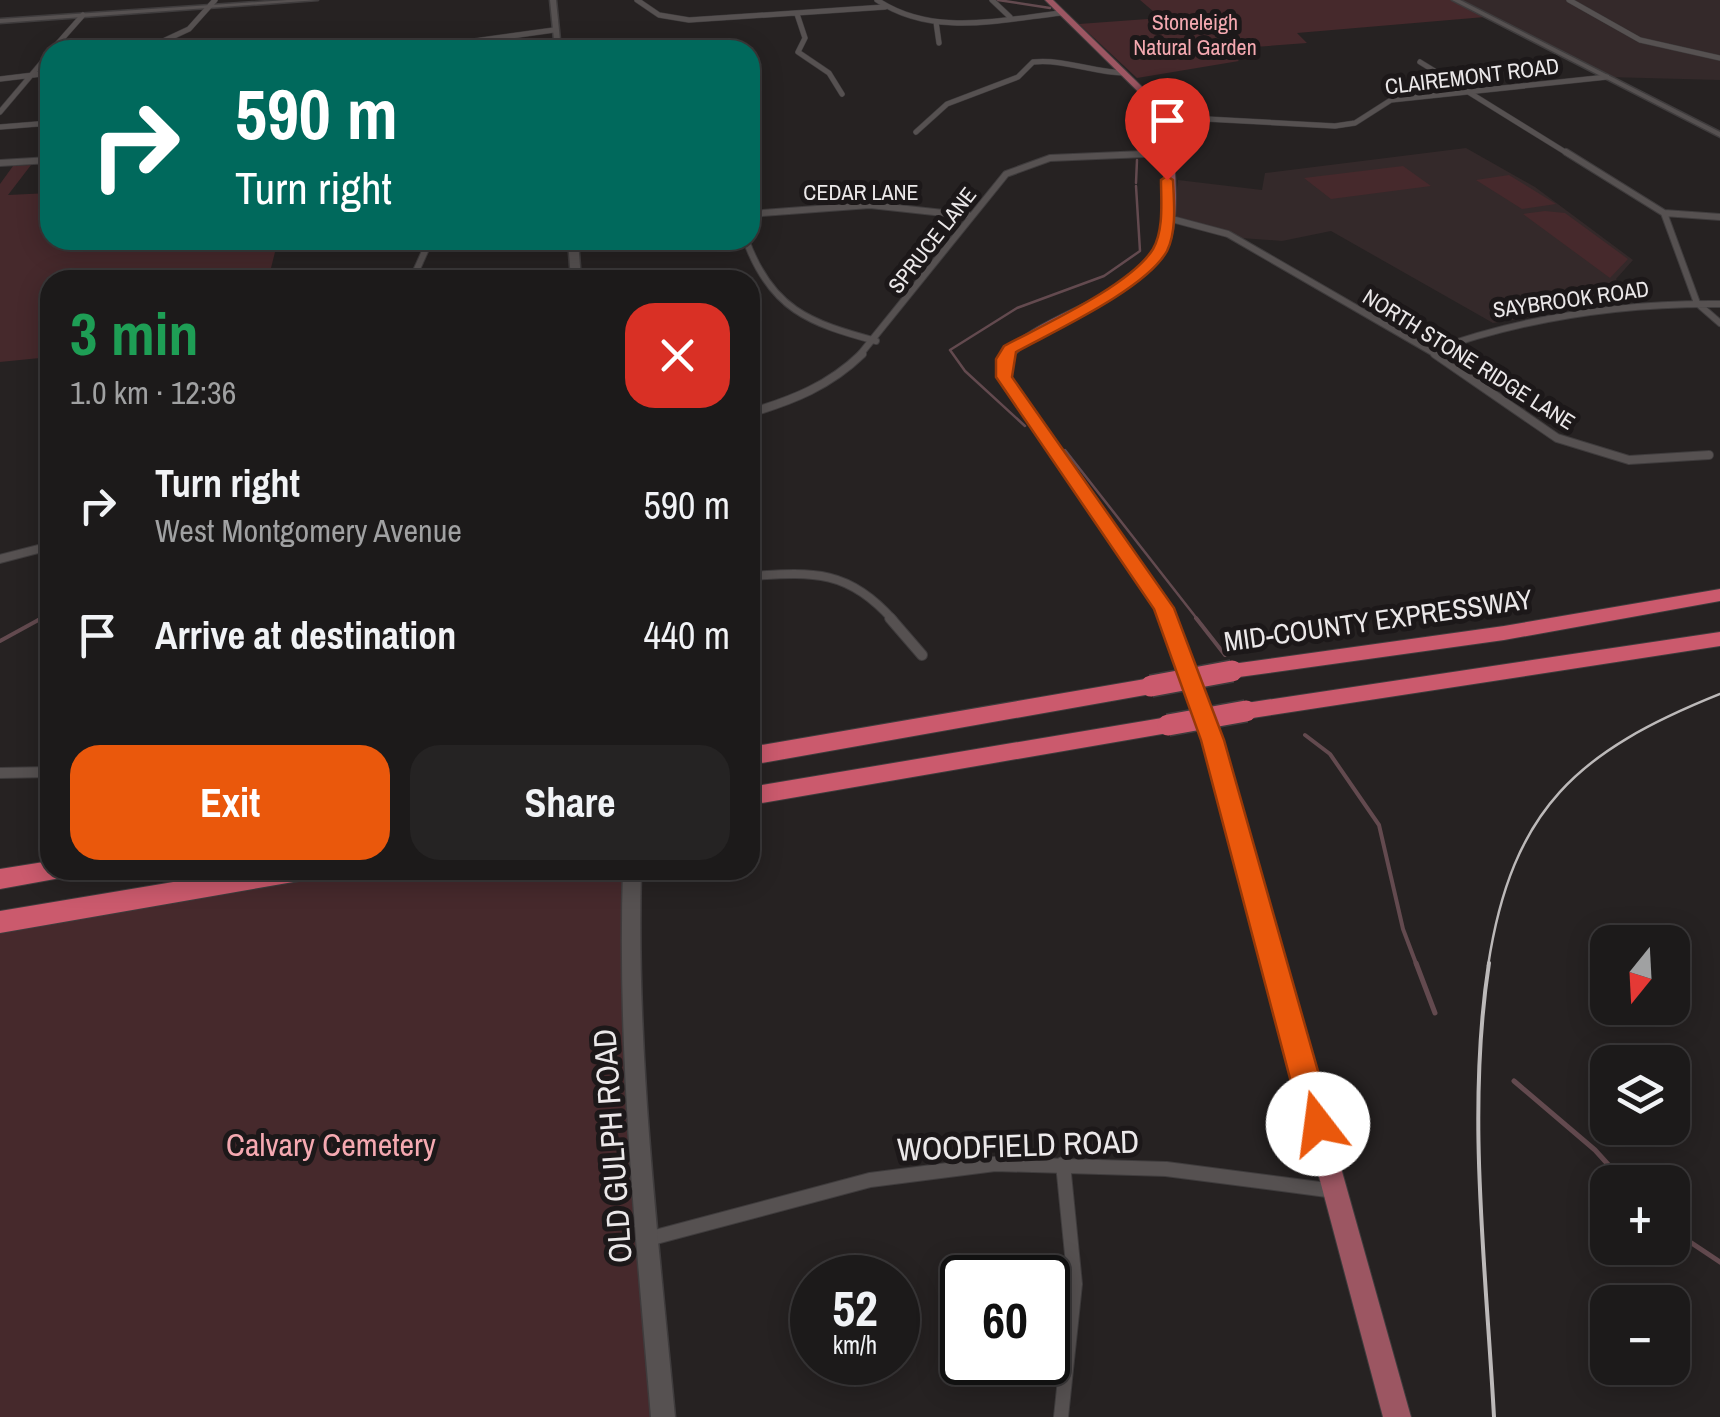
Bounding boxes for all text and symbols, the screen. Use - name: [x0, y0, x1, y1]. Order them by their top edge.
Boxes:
- park label: Stoneleigh Natural Garden: [1133, 7, 1257, 62]
- street label: CLAIREMONT ROAD: [1383, 50, 1561, 102]
- text: 590 m: [235, 67, 398, 161]
- pin: [1125, 78, 1210, 181]
- icon: right: [70, 80, 200, 210]
- icon: arrive: [1140, 93, 1195, 148]
- text: Turn right: [235, 157, 392, 218]
- street label: CEDAR LANE: [803, 177, 919, 207]
- street label: SPRUCE LANE: [881, 181, 983, 299]
- street label: SAYBROOK ROAD: [1491, 273, 1651, 325]
- street label: NORTH STONE RIDGE LANE: [1357, 281, 1581, 437]
- text: 3 min: [70, 293, 199, 374]
- button: close: [625, 303, 730, 408]
- text: 1.0 km · 12:36: [70, 371, 236, 414]
- text: Turn right: [155, 458, 300, 509]
- icon: right: [70, 478, 125, 533]
- text: 590 m: [643, 480, 730, 531]
- text: West Montgomery Avenue: [155, 509, 462, 552]
- street label: MID-COUNTY EXPRESSWAY: [1221, 579, 1535, 660]
- icon: arrive: [70, 608, 125, 663]
- text: Arrive at destination: [155, 610, 456, 661]
- text: 440 m: [643, 610, 730, 661]
- button: Exit: [70, 745, 390, 860]
- button: Share: [410, 745, 730, 860]
- north arrow: [1590, 925, 1690, 1025]
- map controls: [1590, 925, 1690, 1385]
- street label: OLD GULPH ROAD: [582, 1027, 642, 1265]
- button: layers: [1590, 1045, 1690, 1145]
- position arrow: [1266, 1072, 1370, 1176]
- street label: WOODFIELD ROAD: [896, 1119, 1140, 1171]
- park label: Calvary Cemetery: [226, 1123, 436, 1166]
- button: +: [1590, 1165, 1690, 1265]
- speed limit sign: 60: [940, 1255, 1070, 1385]
- text: 52: [832, 1274, 878, 1342]
- button: −: [1590, 1285, 1690, 1385]
- text: km/h: [833, 1328, 877, 1362]

